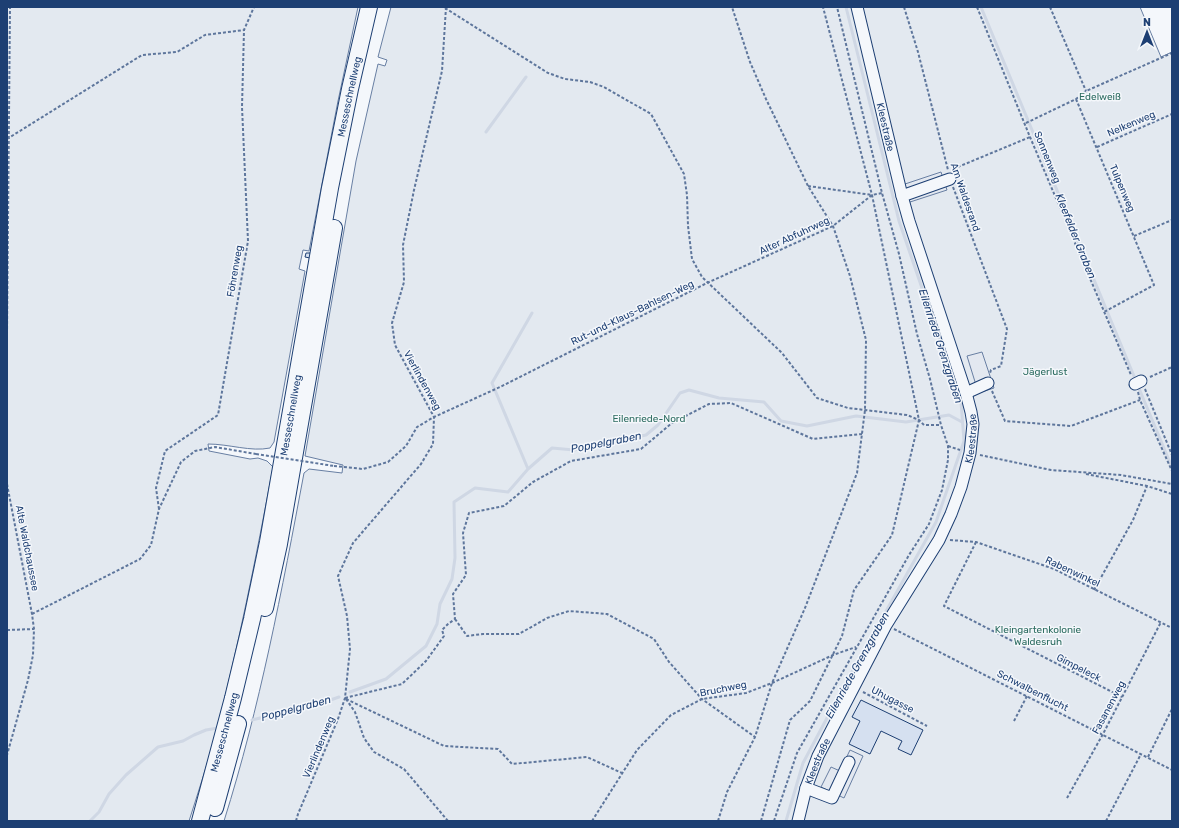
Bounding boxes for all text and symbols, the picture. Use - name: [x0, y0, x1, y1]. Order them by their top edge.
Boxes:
- north arrow: [1127, 12, 1167, 52]
- text: N: [1143, 16, 1151, 29]
- street label: Messeschnellweg: [335, 55, 364, 138]
- park label: Edelweiß: [1079, 91, 1121, 103]
- street label: Kleestraße: [874, 102, 897, 153]
- street label: Nelkenweg: [1106, 108, 1157, 139]
- street label: Sonnenweg: [1031, 130, 1063, 185]
- street label: Am Waldesrand: [948, 162, 982, 233]
- street label: Tulpenweg: [1107, 163, 1137, 214]
- water label: Kleefelder Graben: [1052, 191, 1099, 281]
- street label: Alter Abfuhrweg: [757, 214, 832, 257]
- street label: Föhrenweg: [225, 244, 245, 298]
- street label: Rut-und-Klaus-Bahlsen-Weg: [569, 278, 696, 348]
- water label: Eilenriede Grenzgraben: [916, 287, 965, 405]
- street label: Vierlindenweg: [401, 349, 443, 412]
- park label: Jägerlust: [1023, 366, 1067, 378]
- street label: Messeschnellweg: [278, 374, 304, 457]
- park label: Eilenriede-Nord: [612, 413, 686, 425]
- street label: Kleestraße: [963, 413, 980, 465]
- water label: Poppelgraben: [570, 429, 643, 456]
- street label: Alte Waldchaussee: [13, 504, 41, 593]
- street label: Rabenwinkel: [1043, 554, 1102, 590]
- water label: Eilenriede Grenzgraben: [823, 609, 892, 721]
- park label: Kleingartenkolonie Waldesruh: [995, 624, 1082, 648]
- street label: Gimpeleck: [1054, 652, 1104, 685]
- street label: Schwalbenflucht: [995, 668, 1070, 714]
- street label: Bruchweg: [699, 679, 748, 699]
- street label: Fasanenweg: [1090, 679, 1128, 736]
- street label: Uhugasse: [869, 684, 916, 716]
- street label: Messeschnellweg: [208, 691, 241, 774]
- water label: Poppelgraben: [260, 693, 333, 724]
- street label: Vierlindenweg: [300, 715, 337, 780]
- street label: Kleestraße: [803, 736, 833, 786]

